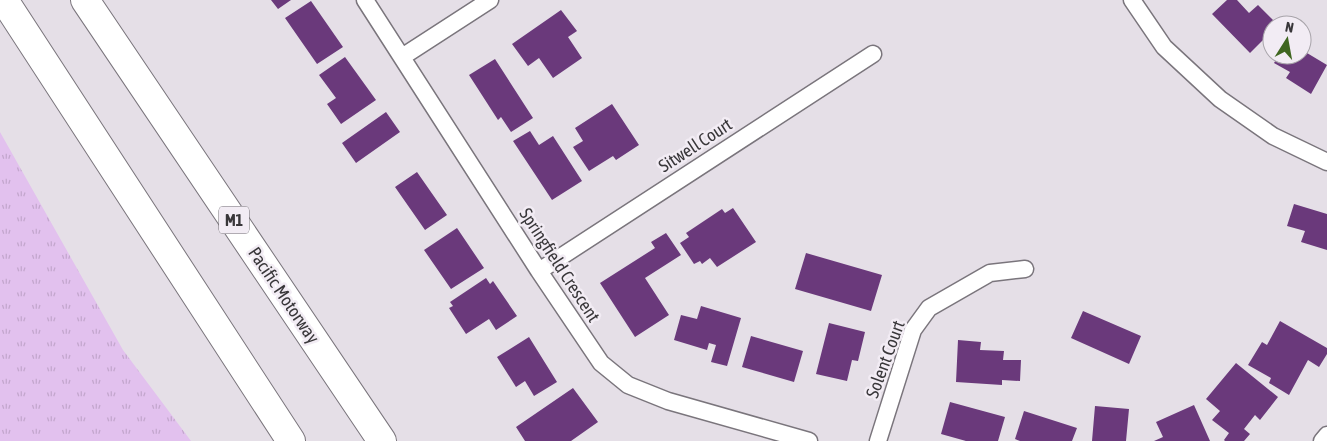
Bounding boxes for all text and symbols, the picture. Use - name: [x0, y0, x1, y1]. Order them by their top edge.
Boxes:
- north arrow: [1262, 15, 1312, 65]
- text: N: [1284, 19, 1295, 36]
- street label: Sitwell Court: [654, 114, 736, 176]
- street label: Springfield Crescent: [515, 204, 605, 326]
- road number: M1: [219, 206, 249, 234]
- street label: Pacific Motorway: [244, 243, 324, 347]
- street label: Solent Court: [861, 317, 909, 401]

